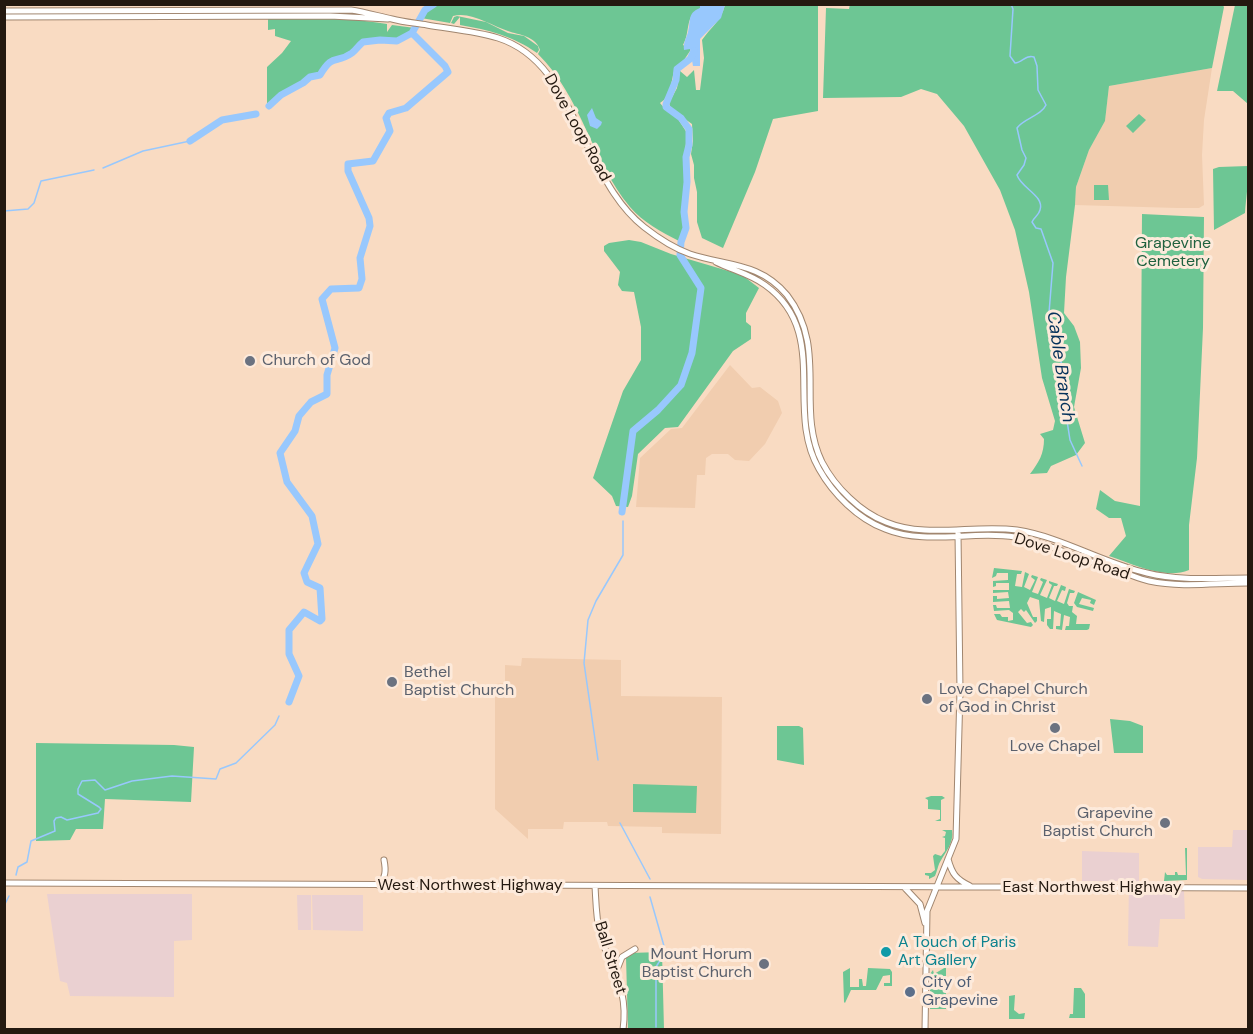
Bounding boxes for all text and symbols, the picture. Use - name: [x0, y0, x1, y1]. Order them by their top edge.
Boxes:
- street label: Dove Loop Road: [539, 71, 615, 185]
- park label: Grapevine Cemetery: [1135, 234, 1211, 272]
- water label: Cable Branch: [1042, 310, 1078, 424]
- place label: Church of God: [262, 351, 371, 371]
- marker: Church of God: [243, 354, 257, 368]
- street label: Dove Loop Road: [1012, 529, 1132, 585]
- place label: Bethel Baptist Church: [404, 663, 514, 701]
- marker: Bethel Baptist Church: [385, 675, 399, 689]
- place label: Love Chapel Church of God in Christ: [939, 680, 1088, 718]
- marker: Love Chapel Church of God in Christ: [920, 692, 934, 706]
- marker: Love Chapel: [1048, 721, 1062, 735]
- place label: Love Chapel: [1010, 737, 1100, 757]
- place label: Grapevine Baptist Church: [1043, 804, 1153, 842]
- marker: Grapevine Baptist Church: [1158, 816, 1172, 830]
- street label: West Northwest Highway: [377, 876, 563, 896]
- street label: East Northwest Highway: [1002, 878, 1182, 898]
- street label: Ball Street: [590, 919, 630, 997]
- place label: A Touch of Paris Art Gallery: [898, 933, 1016, 971]
- place label: Mount Horum Baptist Church: [642, 945, 752, 983]
- marker: A Touch of Paris Art Gallery: [879, 945, 893, 959]
- marker: Mount Horum Baptist Church: [757, 957, 771, 971]
- place label: City of Grapevine: [922, 973, 998, 1011]
- marker: City of Grapevine: [903, 985, 917, 999]

